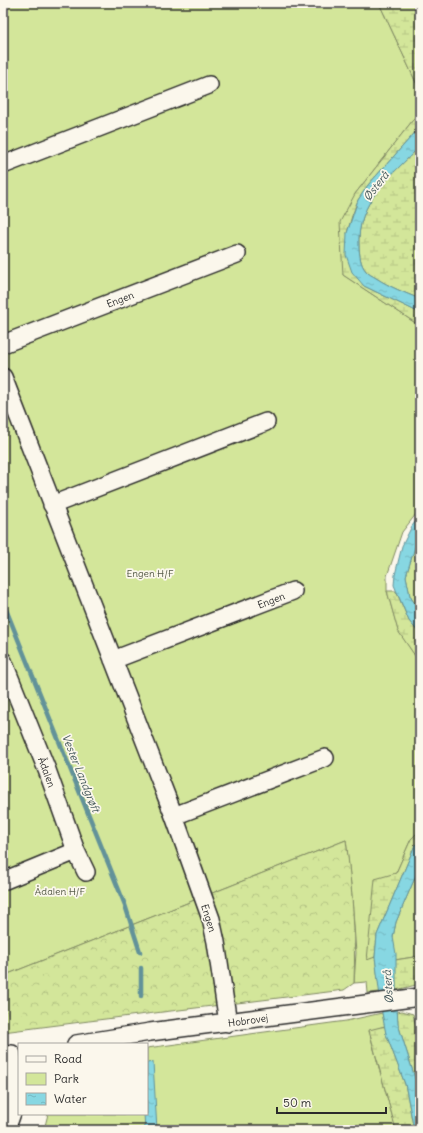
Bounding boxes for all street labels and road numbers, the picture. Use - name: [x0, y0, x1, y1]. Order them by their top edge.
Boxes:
- street label: Engen: [105, 288, 136, 311]
- street label: Engen: [256, 589, 287, 612]
- street label: Ådalen: [35, 755, 58, 789]
- street label: Engen: [198, 903, 219, 934]
- street label: Hobrovej: [227, 1011, 269, 1030]

